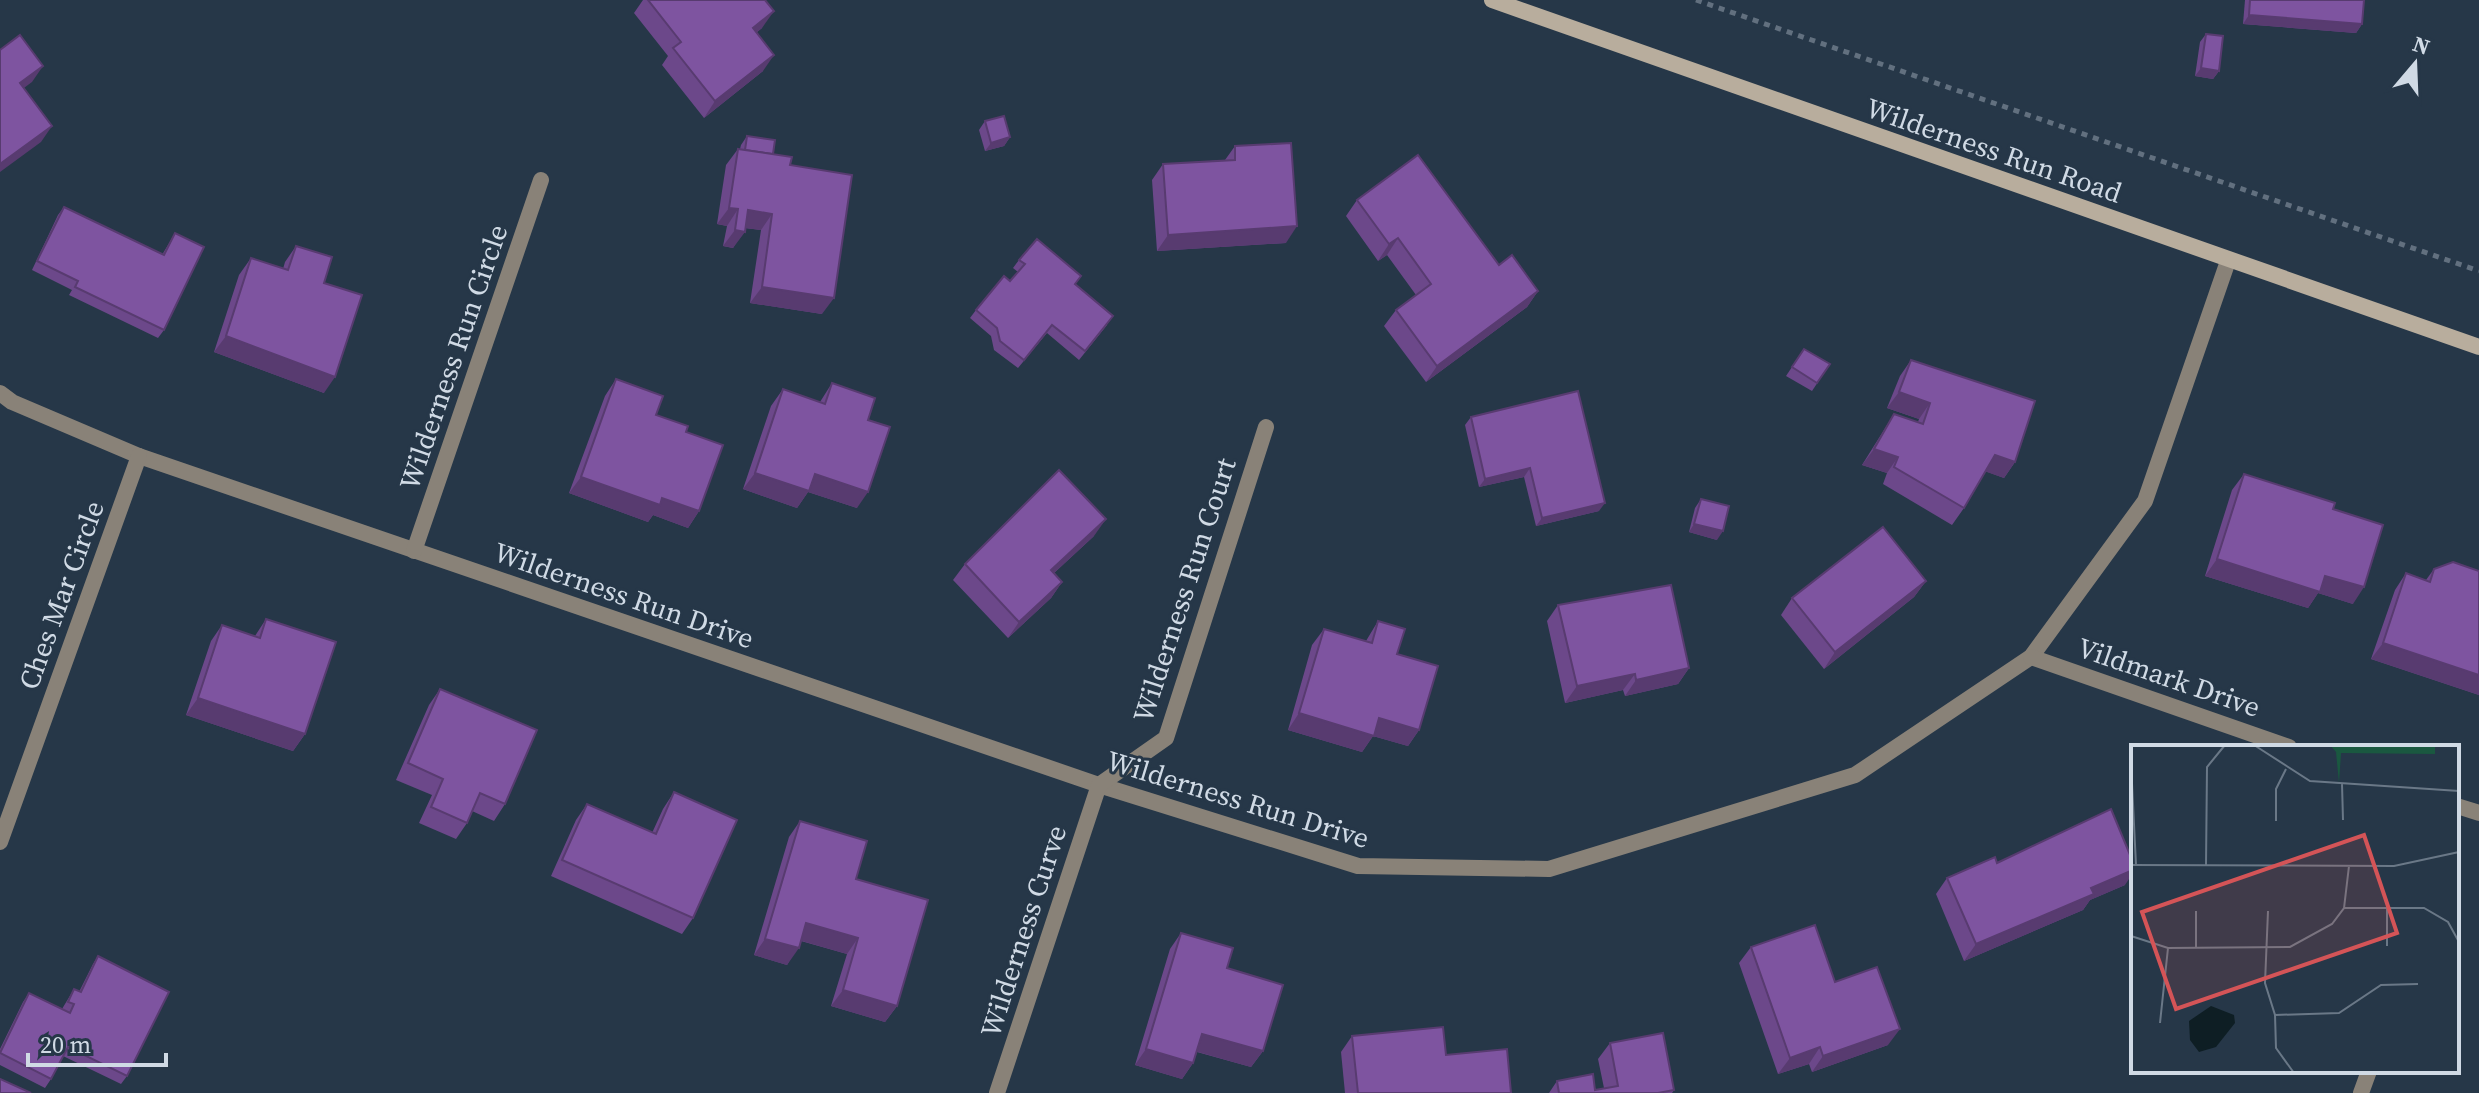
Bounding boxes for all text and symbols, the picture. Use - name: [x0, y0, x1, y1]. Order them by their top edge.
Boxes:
- north arrow: [2375, 24, 2455, 104]
- text: N: [2409, 28, 2434, 62]
- street label: Wilderness Run Road: [1861, 88, 2127, 212]
- street label: Wilderness Run Circle: [390, 219, 516, 495]
- street label: Wilderness Run Court: [1123, 452, 1245, 727]
- street label: Ches Mar Circle: [9, 495, 113, 695]
- street label: Wilderness Run Drive: [489, 533, 759, 657]
- street label: Vildmark Drive: [2073, 628, 2265, 726]
- street label: Wilderness Run Drive: [1102, 741, 1374, 857]
- inset map: [2131, 745, 2459, 1073]
- street label: Wilderness Curve: [971, 820, 1075, 1042]
- scale bar: [28, 1017, 166, 1067]
- text: 20 m: [40, 1028, 91, 1061]

